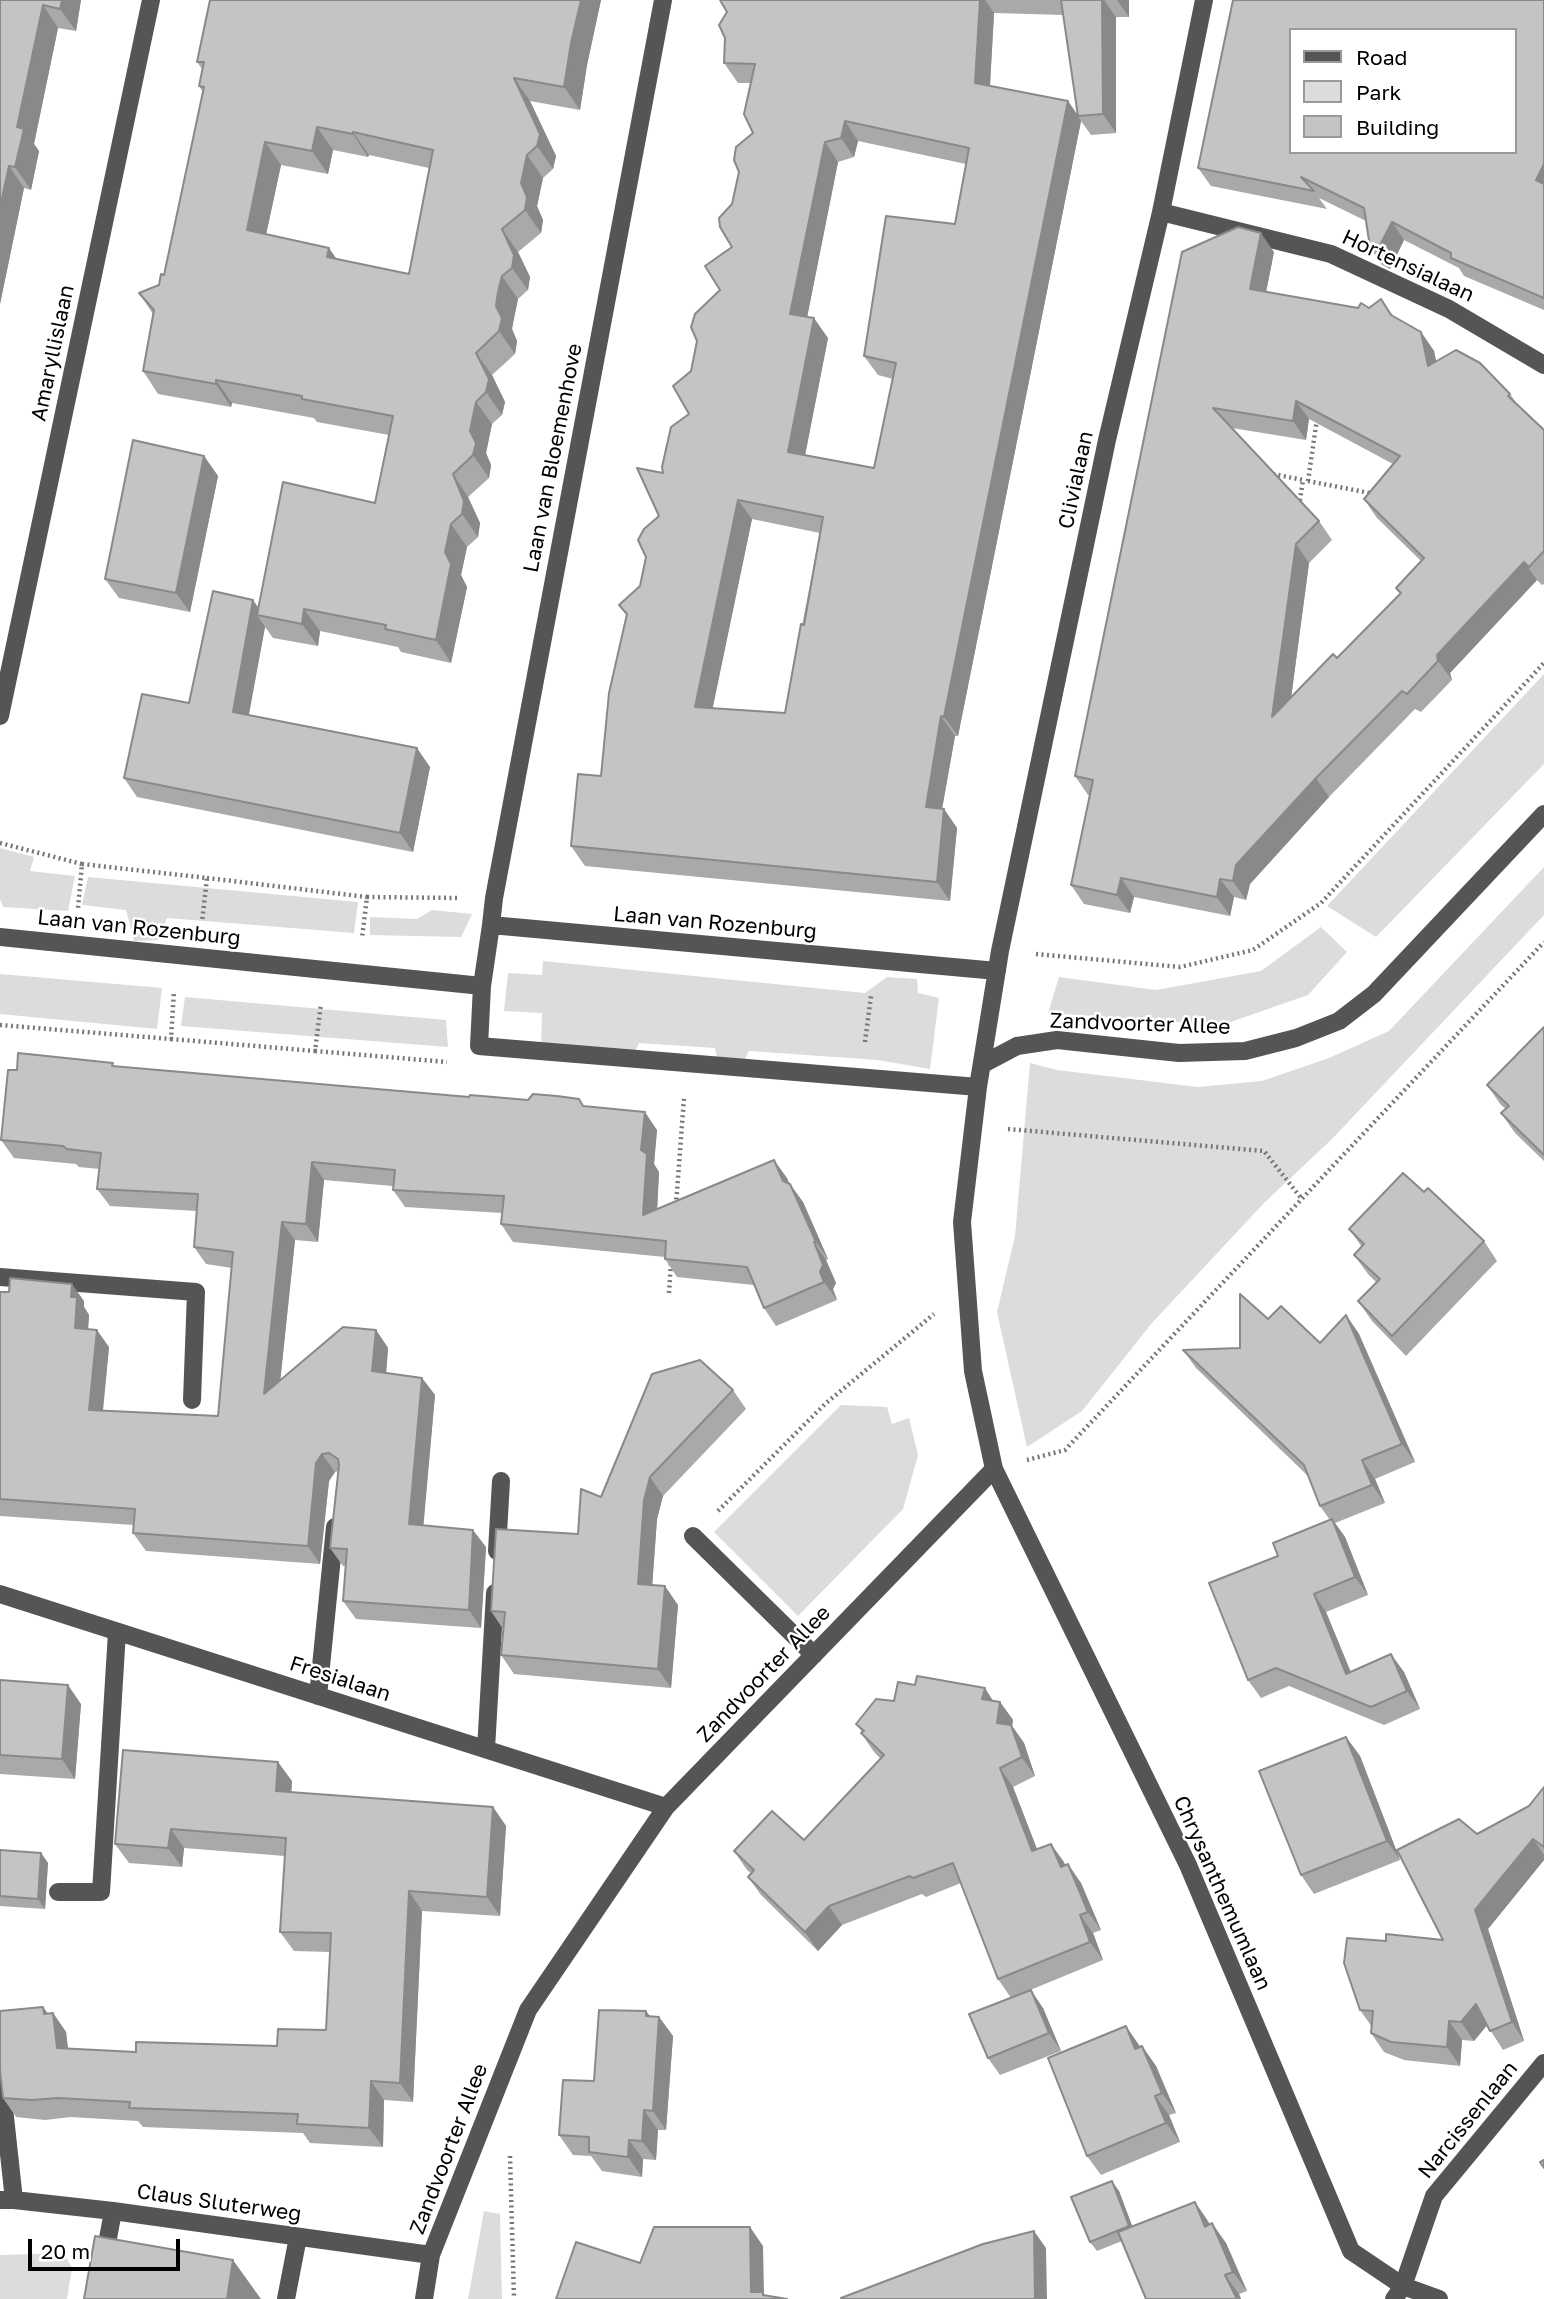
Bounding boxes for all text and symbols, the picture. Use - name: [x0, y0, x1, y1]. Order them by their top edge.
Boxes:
- legend: [1288, 28, 1516, 154]
- text: Road: [1356, 44, 1407, 70]
- text: Park: [1356, 79, 1401, 105]
- text: Building: [1356, 114, 1439, 140]
- street label: Hortensialaan: [1338, 224, 1478, 308]
- street label: Amaryllislaan: [26, 283, 80, 423]
- street label: Laan van Bloemenhove: [518, 341, 588, 575]
- street label: Clivialaan: [1053, 429, 1099, 531]
- street label: Laan van Rozenburg: [612, 902, 818, 944]
- street label: Laan van Rozenburg: [36, 905, 242, 951]
- street label: Zandvoorter Allee: [1049, 1008, 1231, 1040]
- street label: Zandvoorter Allee: [692, 1600, 836, 1748]
- street label: Fresialaan: [286, 1651, 394, 1707]
- street label: Chrysanthemumlaan: [1168, 1792, 1276, 1994]
- street label: Narcissenlaan: [1413, 2056, 1523, 2184]
- street label: Zandvoorter Allee: [405, 2060, 493, 2238]
- street label: Claus Sluterweg: [135, 2179, 303, 2227]
- scale bar: [32, 2226, 184, 2270]
- text: 20 m: [41, 2238, 90, 2264]

